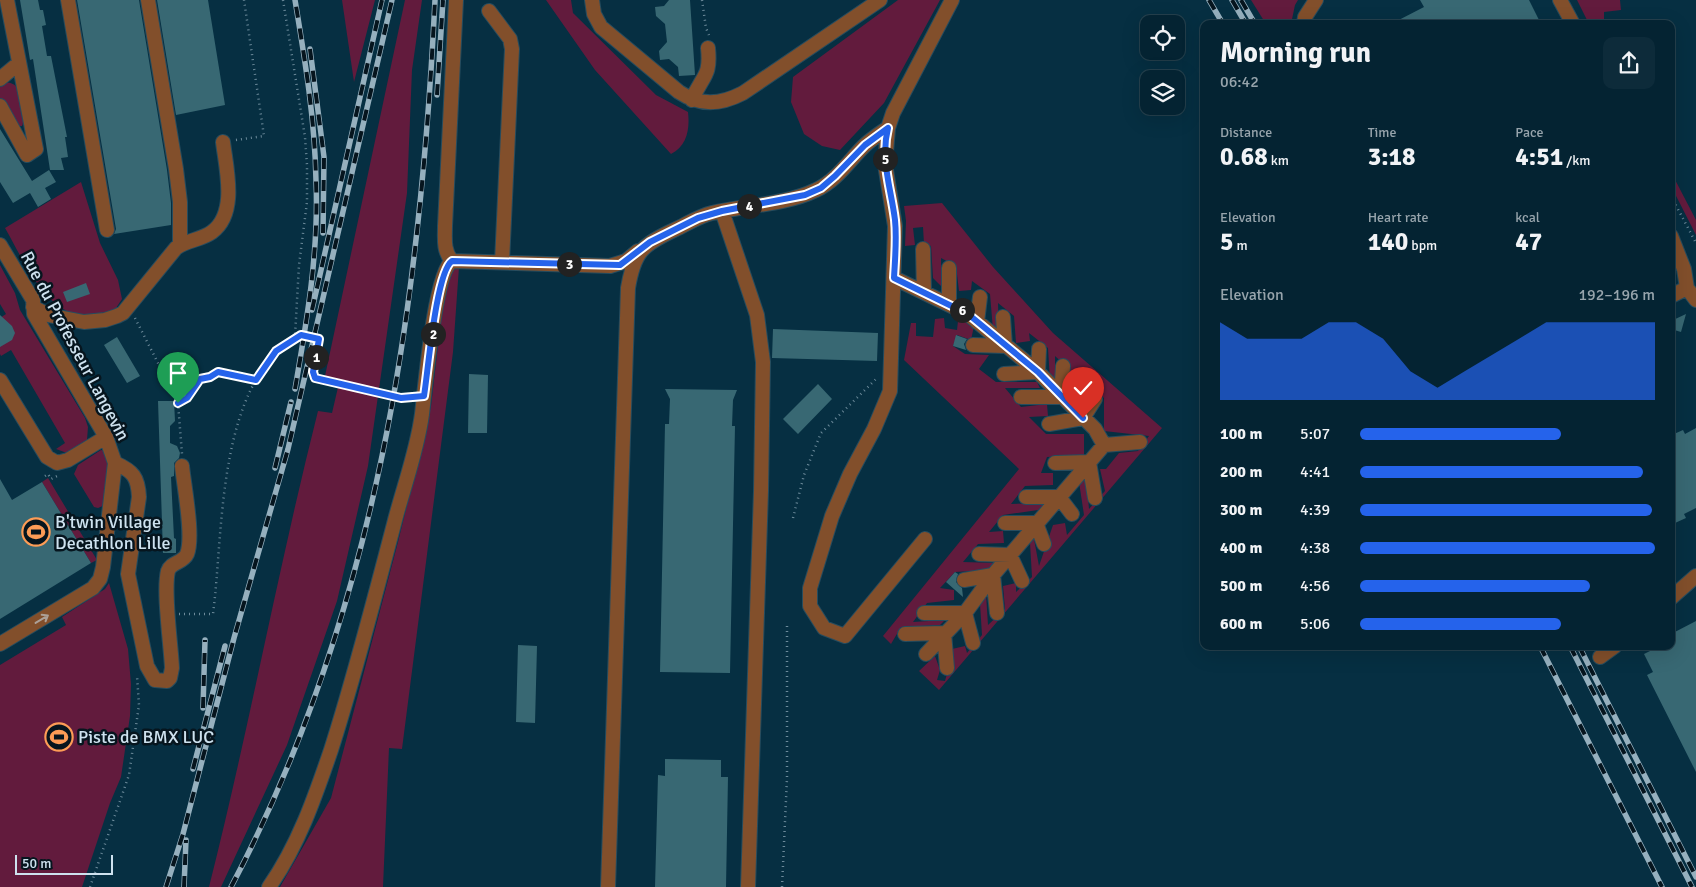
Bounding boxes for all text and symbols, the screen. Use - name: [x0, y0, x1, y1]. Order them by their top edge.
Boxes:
- map controls: [1140, 15, 1185, 115]
- button: locate: [1140, 15, 1185, 60]
- text: Morning run: [1220, 36, 1371, 70]
- button: share: [1603, 37, 1655, 89]
- button: layers: [1140, 70, 1185, 115]
- text: 06:42: [1220, 72, 1259, 92]
- text: Distance: [1220, 124, 1272, 141]
- text: Time: [1368, 124, 1397, 141]
- text: Pace: [1515, 124, 1544, 141]
- text: 0.68: [1220, 141, 1268, 172]
- text: 3:18: [1368, 141, 1416, 172]
- text: 4:51: [1515, 141, 1563, 172]
- pin: 5: [872, 146, 898, 172]
- text: 5: [882, 151, 889, 168]
- text: km: [1268, 152, 1289, 169]
- text: /km: [1563, 152, 1590, 169]
- pin: 4: [736, 194, 762, 218]
- text: 4: [746, 198, 753, 215]
- text: Elevation: [1220, 209, 1276, 226]
- text: Heart rate: [1368, 209, 1428, 226]
- text: kcal: [1515, 209, 1540, 226]
- text: 5: [1220, 226, 1234, 257]
- text: 140: [1368, 226, 1408, 257]
- text: 47: [1515, 226, 1542, 257]
- text: m: [1234, 237, 1248, 254]
- text: bpm: [1408, 237, 1437, 254]
- street label: Rue du Professeur Langevin: [16, 248, 134, 444]
- pin: 3: [556, 252, 582, 276]
- text: 3: [566, 256, 573, 273]
- text: Elevation: [1220, 285, 1284, 305]
- text: 192–196 m: [1578, 285, 1655, 305]
- pin: 6: [950, 298, 974, 322]
- text: 6: [959, 302, 966, 319]
- pin: 2: [420, 322, 446, 346]
- text: 2: [430, 326, 437, 343]
- pin: 1: [304, 344, 328, 370]
- text: 1: [313, 349, 320, 366]
- pin: [157, 352, 199, 403]
- icon: arrive: [164, 359, 192, 387]
- pin: [1062, 367, 1104, 418]
- icon: check: [1069, 374, 1097, 402]
- text: 100 m: [1220, 424, 1262, 444]
- text: 5:07: [1300, 424, 1330, 444]
- text: 200 m: [1220, 462, 1262, 482]
- text: 4:41: [1300, 462, 1330, 482]
- text: 300 m: [1220, 500, 1262, 520]
- text: 4:39: [1300, 500, 1330, 520]
- place label: B'twin Village Decathlon Lille: [55, 511, 171, 554]
- sports icon: B'twin Village Decathlon Lille: [21, 517, 51, 547]
- text: 400 m: [1220, 538, 1262, 558]
- text: 4:38: [1300, 538, 1330, 558]
- text: 500 m: [1220, 576, 1262, 596]
- text: 4:56: [1300, 576, 1330, 596]
- one-way arrow: [34, 614, 48, 624]
- text: 600 m: [1220, 614, 1262, 634]
- text: 5:06: [1300, 614, 1330, 634]
- sports icon: Piste de BMX LUC: [44, 722, 74, 752]
- place label: Piste de BMX LUC: [78, 726, 214, 748]
- scale bar: [15, 852, 112, 875]
- text: 50 m: [22, 855, 51, 872]

